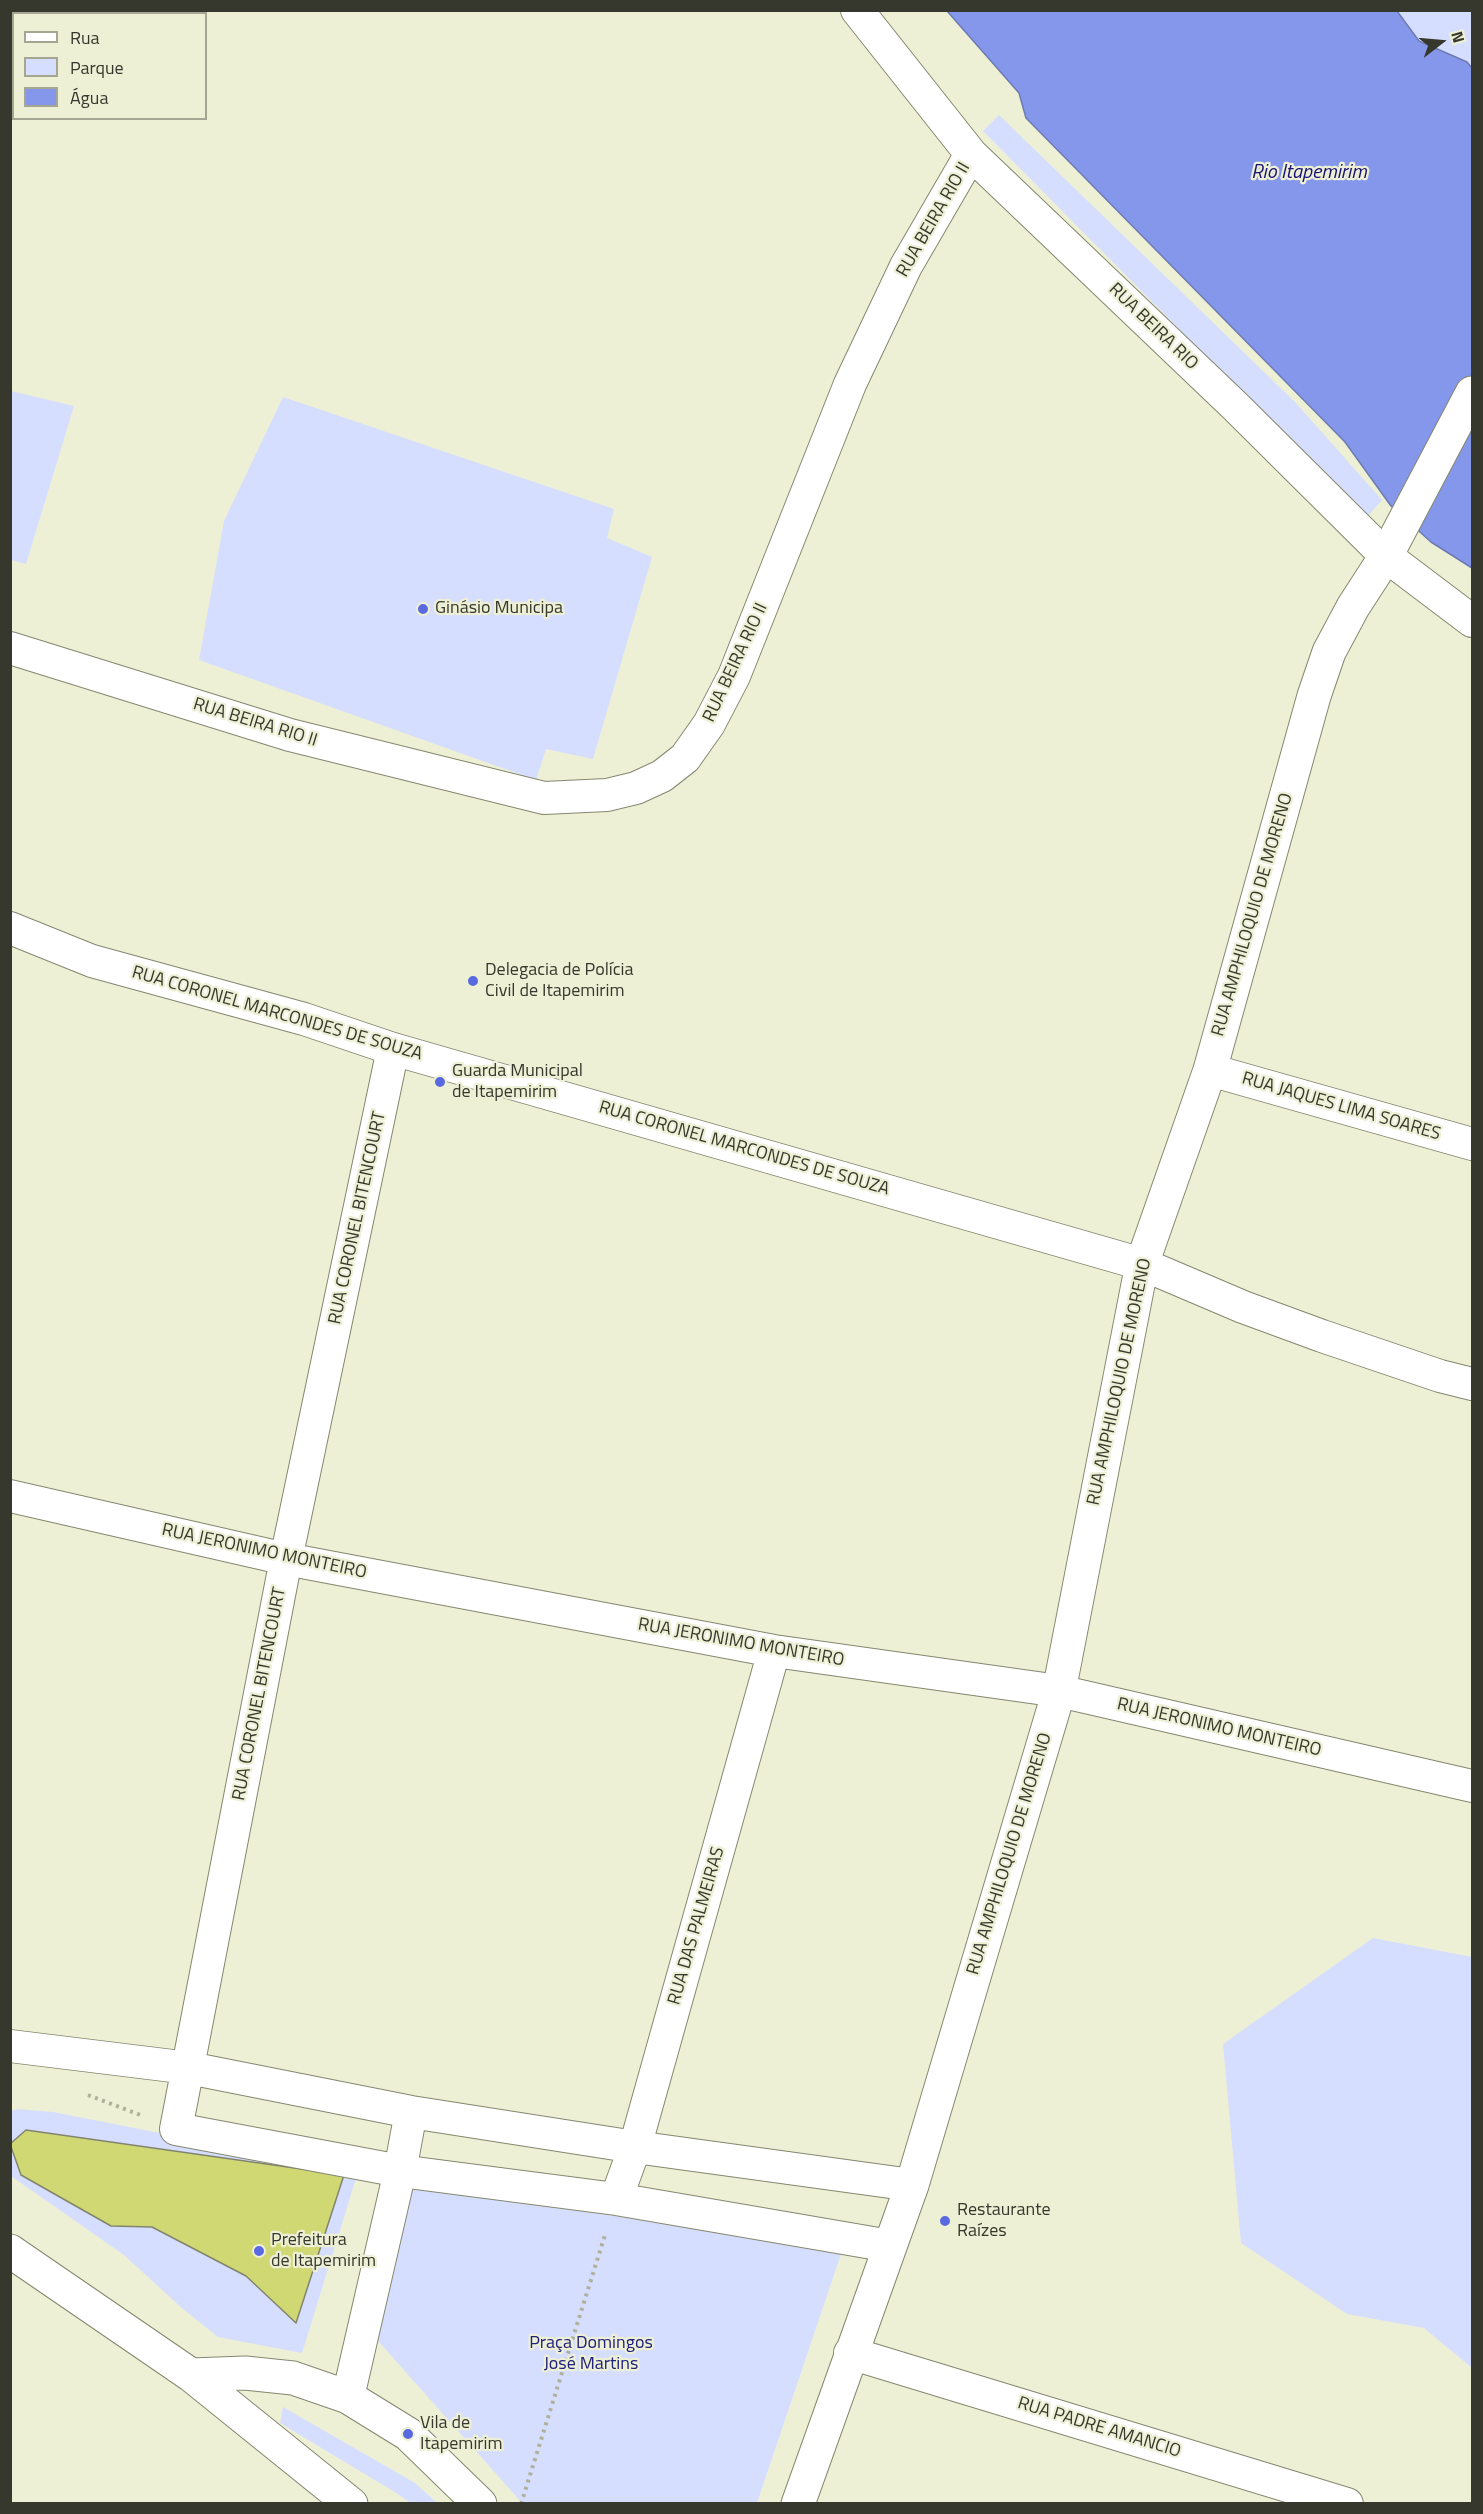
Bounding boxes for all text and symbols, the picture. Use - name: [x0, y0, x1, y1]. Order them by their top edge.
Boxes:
- legend: [12, 12, 207, 120]
- north arrow: [1411, 12, 1471, 72]
- text: Rua: [70, 24, 100, 51]
- text: N: [1445, 28, 1471, 46]
- text: Parque: [70, 54, 124, 81]
- text: Água: [70, 84, 108, 111]
- street label: RUA BEIRA RIO II: [893, 159, 975, 281]
- water label: Rio Itapemirim: [1251, 161, 1367, 185]
- street label: RUA BEIRA RIO: [1104, 279, 1202, 375]
- place label: Ginásio Municipa: [435, 598, 563, 620]
- street label: RUA BEIRA RIO II: [699, 600, 773, 726]
- marker: Ginásio Municipa: [416, 602, 430, 616]
- street label: RUA BEIRA RIO II: [190, 694, 320, 752]
- street label: RUA AMPHILOQUIO DE MORENO: [1208, 791, 1298, 1039]
- place label: Delegacia de Polícia Civil de Itapemirim: [485, 960, 634, 1002]
- street label: RUA CORONEL MARCONDES DE SOUZA: [129, 962, 425, 1066]
- marker: Delegacia de Polícia Civil de Itapemirim: [466, 974, 480, 988]
- place label: Guarda Municipal de Itapemirim: [452, 1061, 583, 1104]
- street label: RUA JAQUES LIMA SOARES: [1239, 1068, 1443, 1146]
- marker: Guarda Municipal de Itapemirim: [433, 1075, 447, 1089]
- street label: RUA CORONEL MARCONDES DE SOUZA: [596, 1097, 892, 1201]
- street label: RUA CORONEL BITENCOURT: [325, 1110, 391, 1326]
- street label: RUA AMPHILOQUIO DE MORENO: [1083, 1257, 1157, 1507]
- street label: RUA JERONIMO MONTEIRO: [160, 1520, 368, 1584]
- street label: RUA CORONEL BITENCOURT: [229, 1585, 291, 1803]
- street label: RUA JERONIMO MONTEIRO: [636, 1614, 846, 1672]
- street label: RUA JERONIMO MONTEIRO: [1115, 1694, 1323, 1762]
- street label: RUA AMPHILOQUIO DE MORENO: [963, 1730, 1057, 1978]
- street label: RUA DAS PALMEIRAS: [664, 1845, 730, 2007]
- place label: Restaurante Raízes: [957, 2200, 1051, 2242]
- marker: Restaurante Raízes: [938, 2214, 952, 2228]
- place label: Prefeitura de Itapemirim: [271, 2230, 376, 2272]
- marker: Prefeitura de Itapemirim: [252, 2244, 266, 2258]
- park label: Praça Domingos José Martins: [529, 2333, 653, 2376]
- street label: RUA PADRE AMANCIO: [1015, 2393, 1183, 2463]
- place label: Vila de Itapemirim: [420, 2413, 503, 2456]
- marker: Vila de Itapemirim: [401, 2427, 415, 2441]

